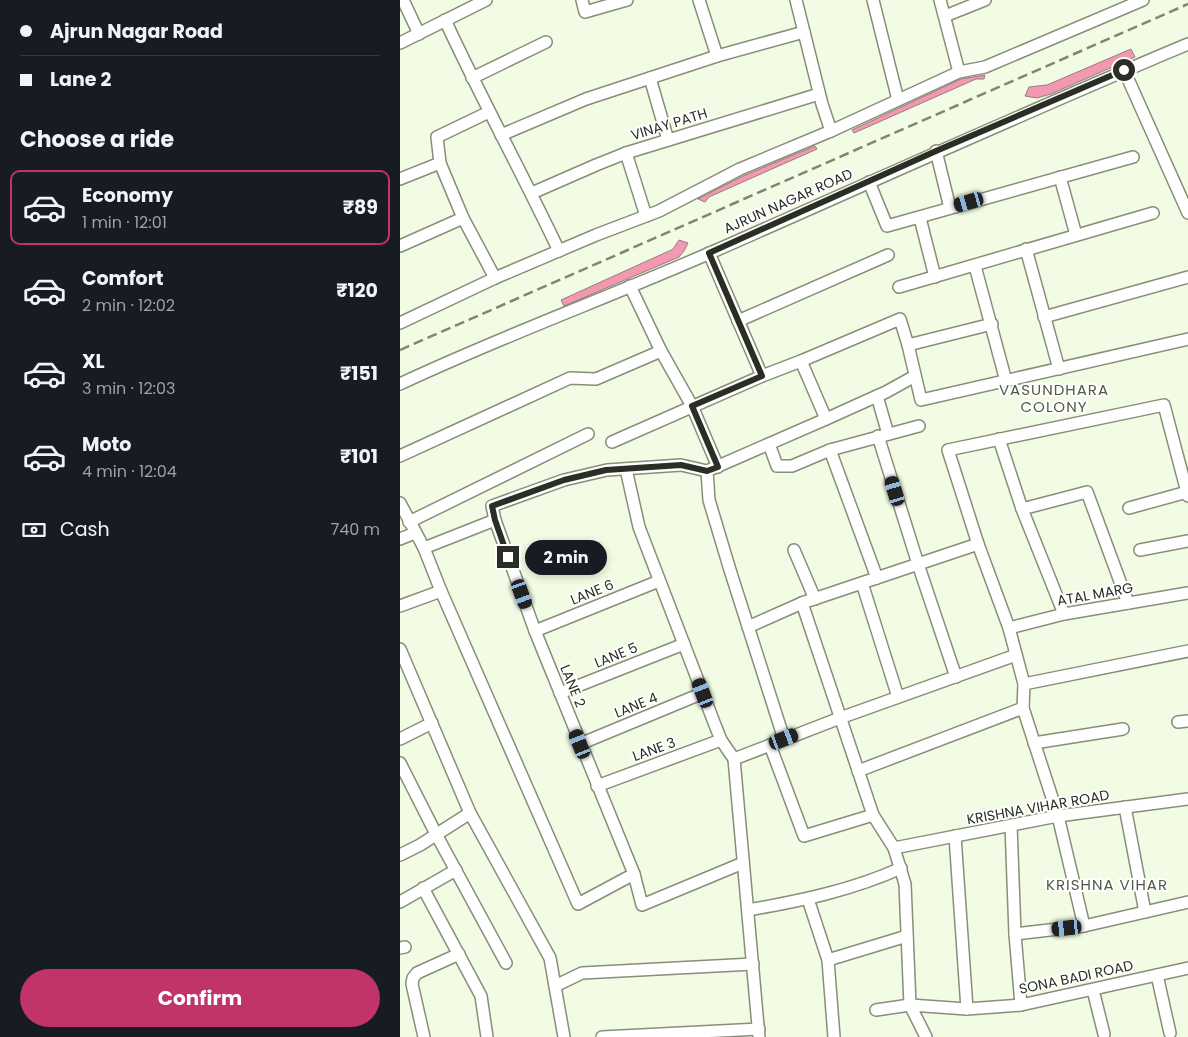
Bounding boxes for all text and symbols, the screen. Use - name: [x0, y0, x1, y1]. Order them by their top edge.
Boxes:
- text: Ajrun Nagar Road: [50, 18, 223, 45]
- route start: [1113, 59, 1135, 81]
- text: Lane 2: [50, 66, 111, 93]
- street label: VINAY PATH: [628, 103, 710, 145]
- text: Choose a ride: [20, 124, 174, 155]
- street label: AJRUN NAGAR ROAD: [720, 164, 856, 238]
- text: Economy: [82, 182, 173, 209]
- icon: car: [22, 185, 67, 230]
- car: [952, 191, 985, 213]
- text: ₹89: [343, 194, 378, 221]
- text: 1 min · 12:01: [82, 211, 167, 234]
- text: Comfort: [82, 265, 164, 292]
- icon: car: [22, 268, 67, 313]
- text: ₹120: [336, 277, 378, 304]
- text: 2 min · 12:02: [82, 294, 175, 317]
- text: XL: [82, 348, 105, 375]
- icon: car: [22, 351, 67, 396]
- text: ₹151: [340, 360, 378, 387]
- text: 3 min · 12:03: [82, 377, 176, 400]
- district label: VASUNDHARA COLONY: [999, 379, 1109, 417]
- text: Moto: [82, 431, 131, 458]
- icon: car: [22, 434, 67, 479]
- text: ₹101: [340, 443, 378, 470]
- text: 4 min · 12:04: [82, 460, 177, 483]
- car: [883, 474, 906, 508]
- icon: cash: [20, 516, 48, 544]
- text: Cash: [60, 516, 110, 543]
- text: 740 m: [330, 518, 380, 541]
- callout: 2 min: [526, 540, 608, 574]
- route end: [497, 546, 519, 568]
- text: 2 min: [544, 546, 588, 569]
- street label: LANE 6: [567, 574, 617, 610]
- car: [509, 577, 534, 611]
- street label: ATAL MARG: [1055, 577, 1135, 611]
- street label: LANE 5: [591, 637, 641, 673]
- street label: LANE 2: [555, 662, 591, 710]
- car: [690, 676, 715, 710]
- street label: LANE 4: [611, 687, 661, 723]
- car: [567, 727, 592, 761]
- car: [767, 727, 800, 751]
- street label: LANE 3: [630, 732, 678, 766]
- street label: KRISHNA VIHAR ROAD: [965, 785, 1111, 829]
- district label: KRISHNA VIHAR: [1046, 874, 1168, 895]
- car: [1051, 919, 1082, 937]
- street label: SONA BADI ROAD: [1017, 955, 1135, 999]
- button: Confirm: [20, 969, 380, 1027]

